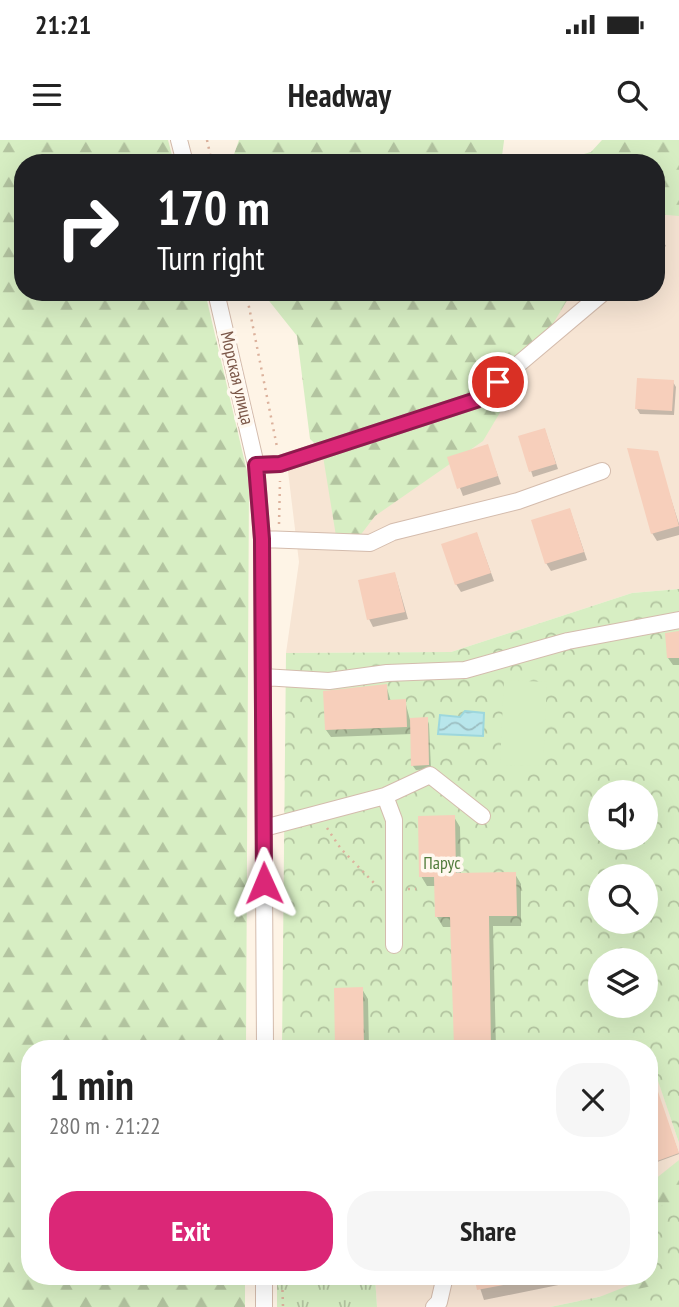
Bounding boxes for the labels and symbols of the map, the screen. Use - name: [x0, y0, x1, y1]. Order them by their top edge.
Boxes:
- street label: Морская улица: [216, 329, 259, 427]
- pin: [468, 352, 528, 412]
- position arrow: [227, 846, 301, 920]
- park label: Парус: [423, 851, 461, 874]

